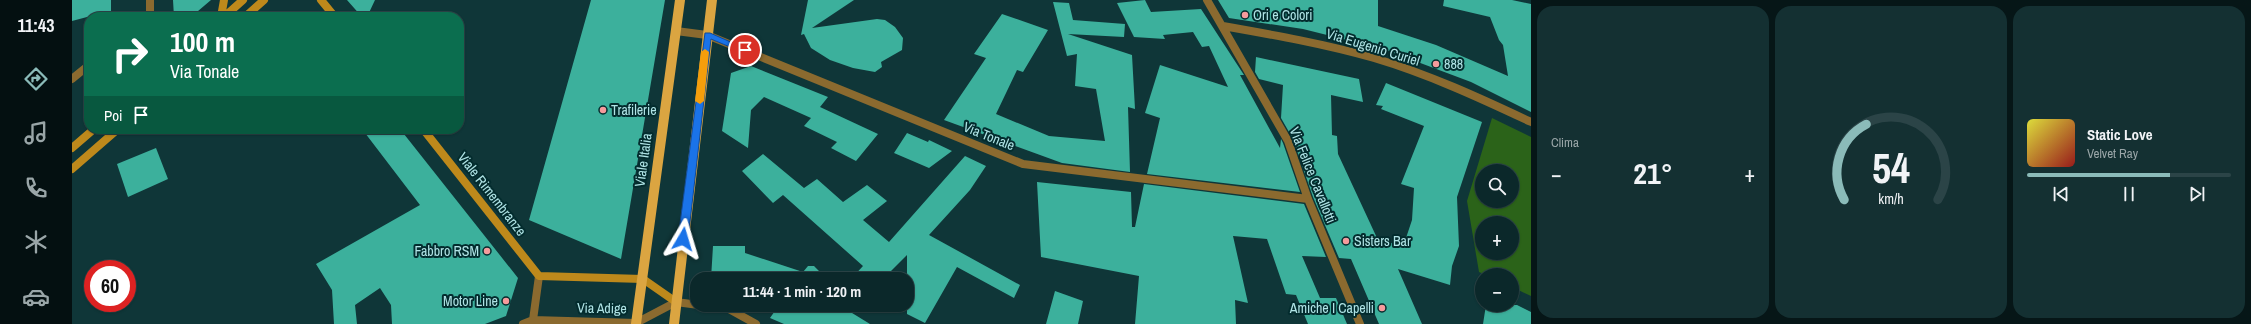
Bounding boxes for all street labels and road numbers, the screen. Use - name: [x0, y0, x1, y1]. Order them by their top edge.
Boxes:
- street label: Via Eugenio Curiel: [1324, 24, 1422, 70]
- street label: Via Tonale: [961, 118, 1017, 154]
- street label: Via Felice Cavallotti: [1286, 124, 1340, 226]
- street label: Viale Italia: [630, 131, 656, 188]
- street label: Viale Rimembranze: [454, 149, 530, 239]
- street label: Via Adige: [577, 299, 627, 317]

